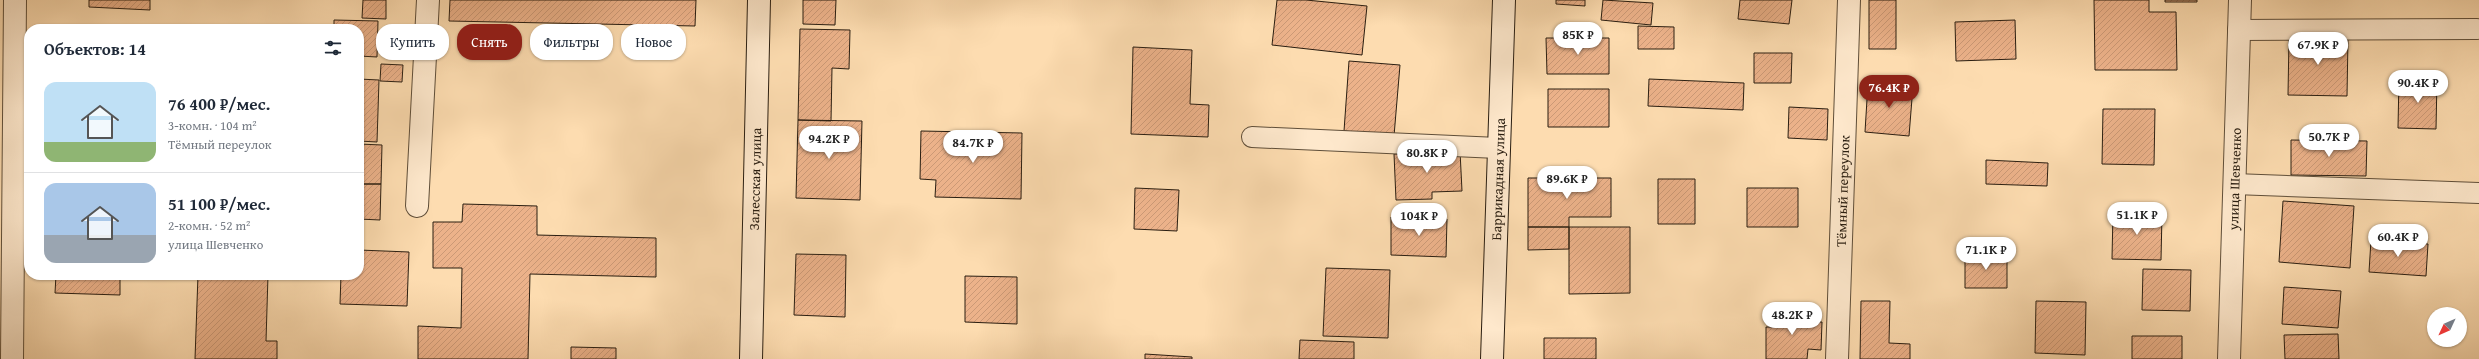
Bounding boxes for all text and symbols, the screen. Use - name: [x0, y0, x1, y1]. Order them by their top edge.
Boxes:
- pin: 85K ₽: [1550, 22, 1606, 56]
- chip: Купить: [376, 24, 449, 60]
- chip: Снять: [457, 24, 522, 60]
- chip: Фильтры: [530, 24, 613, 60]
- chip: Новое: [621, 24, 686, 60]
- text: 85K ₽: [1562, 25, 1594, 44]
- pin: 67.9K ₽: [2281, 32, 2355, 66]
- text: 67.9K ₽: [2297, 35, 2339, 54]
- text: Объектов: 14: [44, 36, 146, 61]
- icon: filters: [322, 37, 344, 59]
- pin: 90.4K ₽: [2381, 70, 2455, 104]
- text: 90.4K ₽: [2397, 73, 2439, 92]
- pin: 76.4K ₽: [1852, 75, 1926, 109]
- text: 76.4K ₽: [1868, 78, 1910, 97]
- text: 76 400 ₽/мес.: [168, 91, 270, 116]
- icon: home: [76, 98, 124, 146]
- text: 3-комн. · 104 m²: [168, 116, 257, 135]
- street label: Баррикадная улица: [1486, 117, 1510, 241]
- pin: 50.7K ₽: [2292, 124, 2366, 158]
- pin: 94.2K ₽: [792, 126, 866, 160]
- street label: Залесская улица: [744, 127, 766, 231]
- street label: улица Шевченко: [2223, 127, 2246, 232]
- text: 50.7K ₽: [2308, 127, 2350, 146]
- text: 94.2K ₽: [808, 129, 850, 148]
- pin: 84.7K ₽: [936, 130, 1010, 164]
- text: 84.7K ₽: [952, 133, 994, 152]
- street label: Тёмный переулок: [1831, 134, 1854, 247]
- text: Тёмный переулок: [168, 135, 272, 154]
- pin: 80.8K ₽: [1390, 140, 1464, 174]
- text: 80.8K ₽: [1406, 143, 1448, 162]
- pin: 89.6K ₽: [1530, 166, 1604, 200]
- text: 89.6K ₽: [1546, 169, 1588, 188]
- text: 51 100 ₽/мес.: [168, 191, 270, 216]
- icon: home: [76, 199, 124, 247]
- pin: 51.1K ₽: [2100, 202, 2174, 236]
- pin: 104K ₽: [1386, 203, 1452, 237]
- text: 51.1K ₽: [2116, 205, 2158, 224]
- text: 104K ₽: [1400, 206, 1438, 225]
- text: 2-комн. · 52 m²: [168, 216, 250, 235]
- pin: 60.4K ₽: [2361, 224, 2435, 258]
- text: 60.4K ₽: [2377, 227, 2419, 246]
- text: улица Шевченко: [168, 235, 263, 254]
- pin: 71.1K ₽: [1949, 237, 2023, 271]
- text: 71.1K ₽: [1965, 240, 2007, 259]
- pin: 48.2K ₽: [1755, 302, 1829, 336]
- text: 48.2K ₽: [1771, 305, 1813, 324]
- north arrow: [2427, 307, 2467, 347]
- map controls: [2427, 307, 2467, 347]

